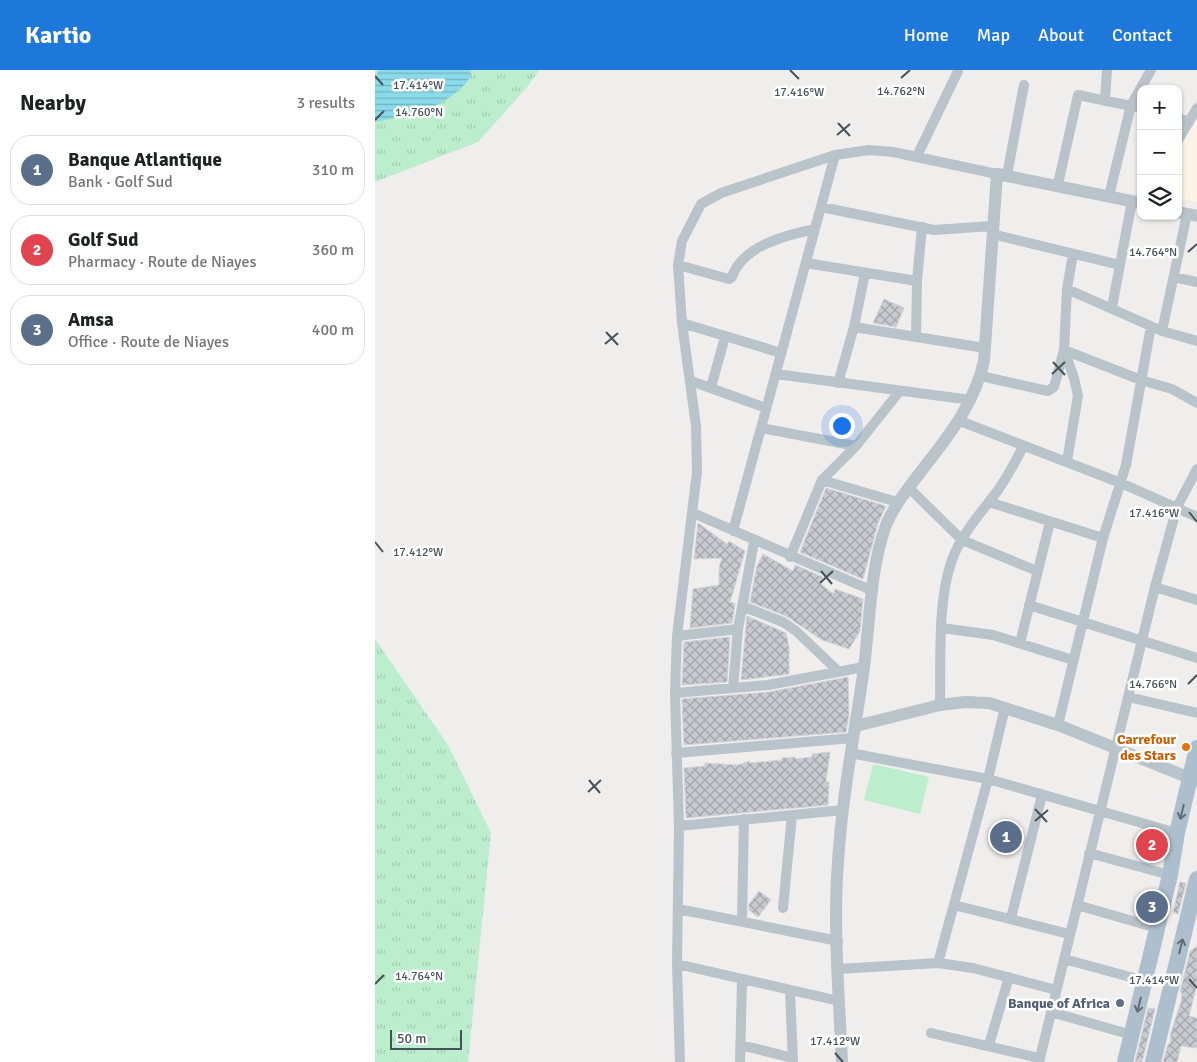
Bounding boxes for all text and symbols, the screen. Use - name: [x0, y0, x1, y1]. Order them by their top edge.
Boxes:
- text: Kartio: [25, 20, 91, 50]
- text: Home: [904, 24, 949, 46]
- text: Map: [977, 24, 1010, 46]
- text: About: [1038, 24, 1084, 46]
- text: Contact: [1112, 24, 1172, 46]
- text: 17.414°W: [393, 78, 443, 93]
- text: 14.762°N: [877, 84, 925, 99]
- text: 17.416°W: [774, 85, 824, 100]
- map controls: [1137, 85, 1182, 220]
- button: +: [1137, 85, 1182, 130]
- text: Nearby: [20, 90, 86, 116]
- text: 3 results: [296, 93, 355, 113]
- text: 14.760°N: [395, 105, 443, 120]
- button: −: [1137, 130, 1182, 175]
- text: Banque Atlantique: [68, 148, 222, 172]
- text: 1: [33, 160, 41, 180]
- text: 310 m: [312, 160, 354, 180]
- text: Bank · Golf Sud: [68, 172, 173, 192]
- button: layers: [1137, 175, 1182, 220]
- text: Golf Sud: [68, 228, 138, 252]
- text: 2: [33, 240, 41, 260]
- text: 360 m: [312, 240, 354, 260]
- text: 14.764°N: [1129, 245, 1177, 260]
- text: Pharmacy · Route de Niayes: [68, 252, 256, 272]
- text: Amsa: [68, 308, 114, 332]
- text: 3: [33, 320, 41, 340]
- text: 400 m: [312, 320, 354, 340]
- text: Office · Route de Niayes: [68, 332, 229, 352]
- your location: [829, 413, 855, 439]
- text: 17.416°W: [1129, 506, 1179, 521]
- text: 17.412°W: [393, 545, 443, 560]
- text: 14.766°N: [1129, 677, 1177, 692]
- place label: Carrefour des Stars: [1117, 731, 1176, 764]
- marker: Carrefour des Stars: [1180, 741, 1192, 753]
- one-way arrow: [1177, 804, 1186, 820]
- pin: 1: [990, 818, 1022, 856]
- pin: 2: [1136, 826, 1168, 864]
- pin: 3: [1136, 888, 1168, 926]
- one-way arrow: [1176, 939, 1186, 955]
- text: 14.764°N: [395, 969, 443, 984]
- text: 17.414°W: [1129, 973, 1179, 988]
- place label: Banque of Africa: [1008, 995, 1110, 1012]
- marker: Banque of Africa: [1114, 997, 1126, 1009]
- one-way arrow: [1134, 997, 1143, 1013]
- scale bar: [390, 1027, 463, 1050]
- text: 50 m: [397, 1030, 426, 1047]
- text: 17.412°W: [810, 1034, 860, 1049]

